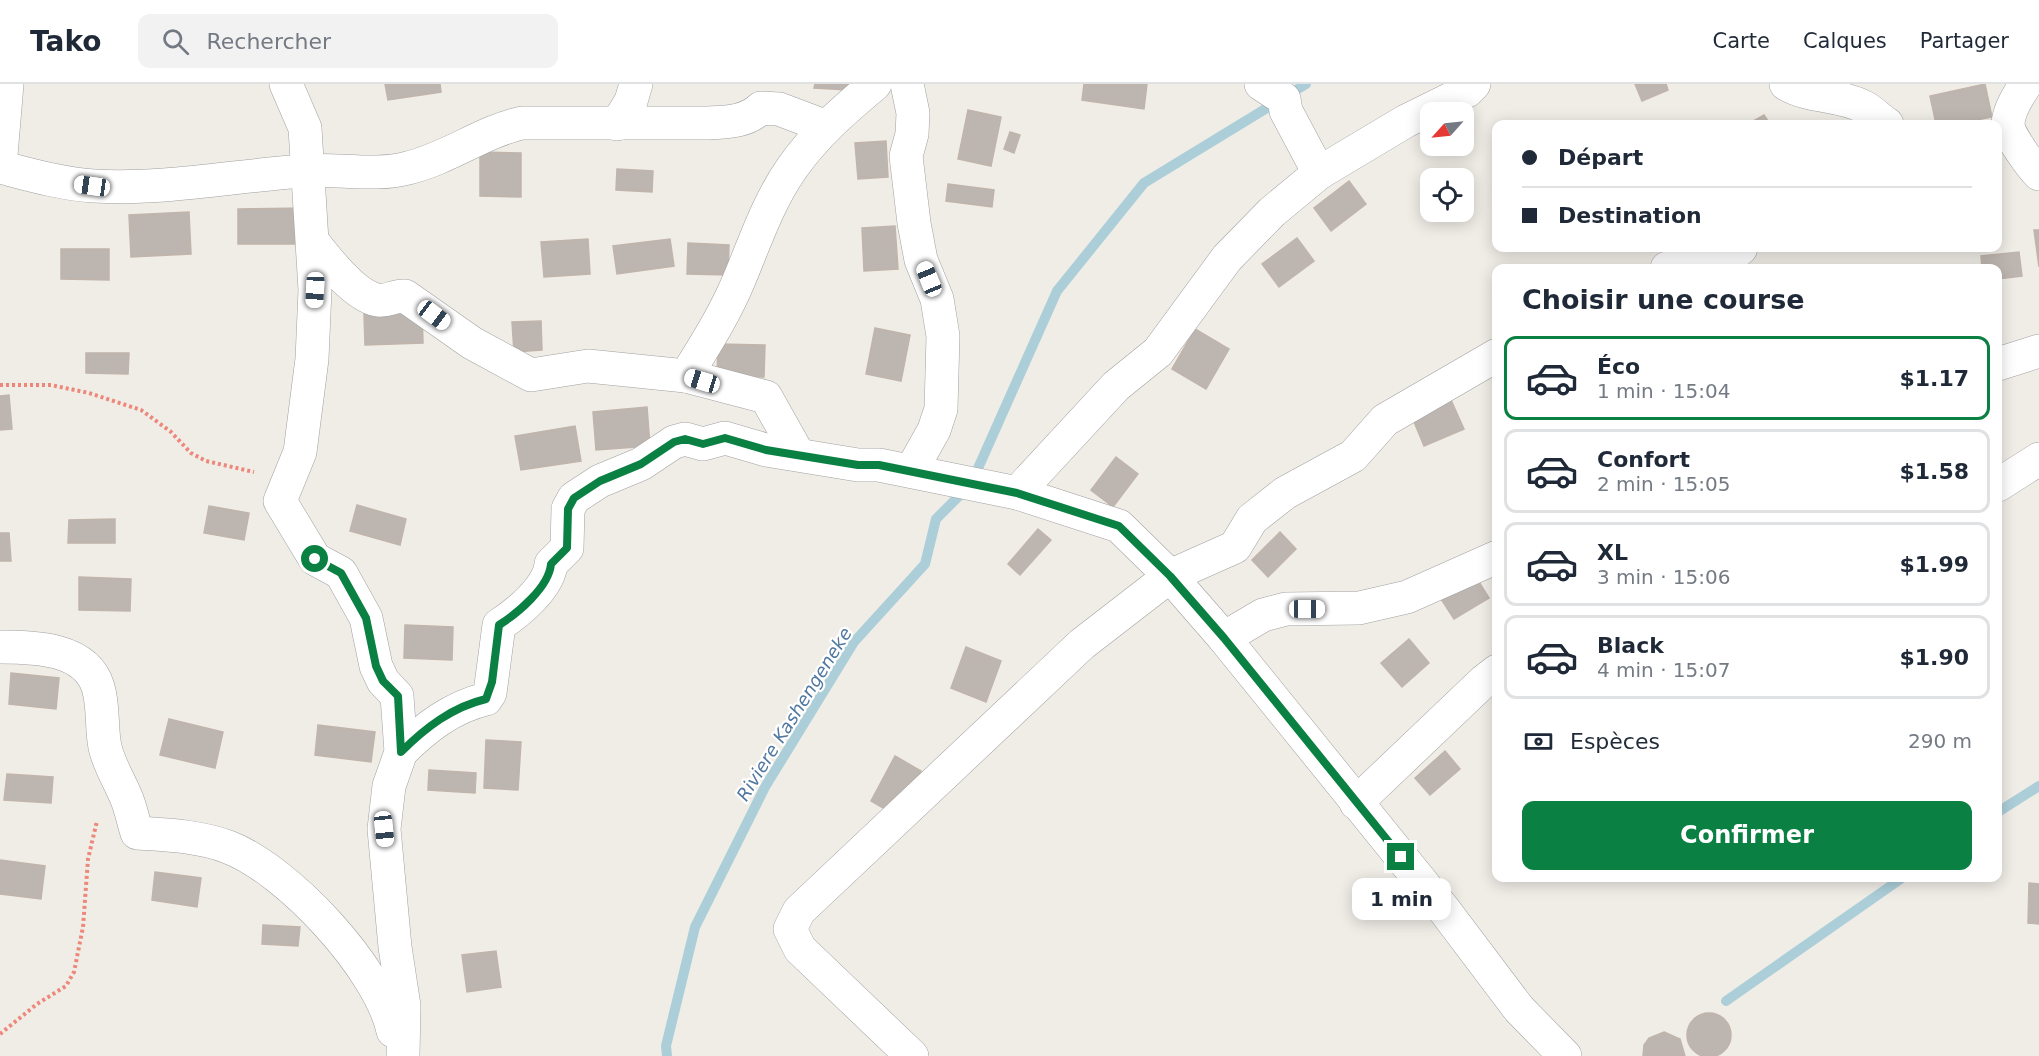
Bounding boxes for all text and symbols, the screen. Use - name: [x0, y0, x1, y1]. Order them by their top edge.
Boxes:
- search box: [138, 14, 558, 68]
- text: Tako: [30, 25, 102, 58]
- icon: search: [159, 25, 192, 58]
- text: Rechercher: [207, 29, 331, 54]
- text: Carte: [1713, 29, 1770, 53]
- text: Calques: [1803, 29, 1887, 53]
- text: Partager: [1920, 29, 2009, 53]
- north arrow: [1420, 102, 1474, 156]
- map controls: [1420, 102, 1474, 222]
- text: Départ: [1558, 145, 1643, 170]
- button: locate: [1420, 168, 1474, 222]
- car: [73, 175, 111, 197]
- text: Destination: [1558, 203, 1702, 228]
- car: [914, 259, 944, 299]
- car: [305, 272, 325, 308]
- text: Choisir une course: [1522, 284, 1805, 315]
- car: [414, 297, 454, 333]
- icon: car: [1525, 351, 1579, 405]
- text: Éco: [1597, 354, 1640, 379]
- text: $1.17: [1899, 366, 1969, 391]
- car: [682, 367, 722, 395]
- text: 1 min · 15:04: [1597, 379, 1731, 403]
- icon: car: [1525, 444, 1579, 498]
- text: Confort: [1597, 447, 1690, 472]
- text: $1.58: [1899, 459, 1969, 484]
- text: 2 min · 15:05: [1597, 472, 1731, 496]
- icon: car: [1525, 537, 1579, 591]
- text: XL: [1597, 540, 1628, 565]
- route start: [301, 545, 328, 572]
- text: $1.99: [1899, 552, 1969, 577]
- text: 3 min · 15:06: [1597, 565, 1731, 589]
- car: [1289, 600, 1325, 618]
- water label: Riviere Kashengeneke: [732, 623, 856, 805]
- icon: car: [1525, 630, 1579, 684]
- text: Black: [1597, 633, 1664, 658]
- text: $1.90: [1899, 645, 1969, 670]
- text: 4 min · 15:07: [1597, 658, 1731, 682]
- icon: cash: [1522, 725, 1555, 758]
- text: Espèces: [1570, 729, 1660, 754]
- text: 290 m: [1908, 729, 1972, 753]
- button: Confirmer: [1522, 801, 1972, 870]
- car: [373, 810, 395, 848]
- route end: [1387, 843, 1414, 870]
- callout: 1 min: [1352, 878, 1450, 920]
- text: 1 min: [1370, 887, 1433, 911]

